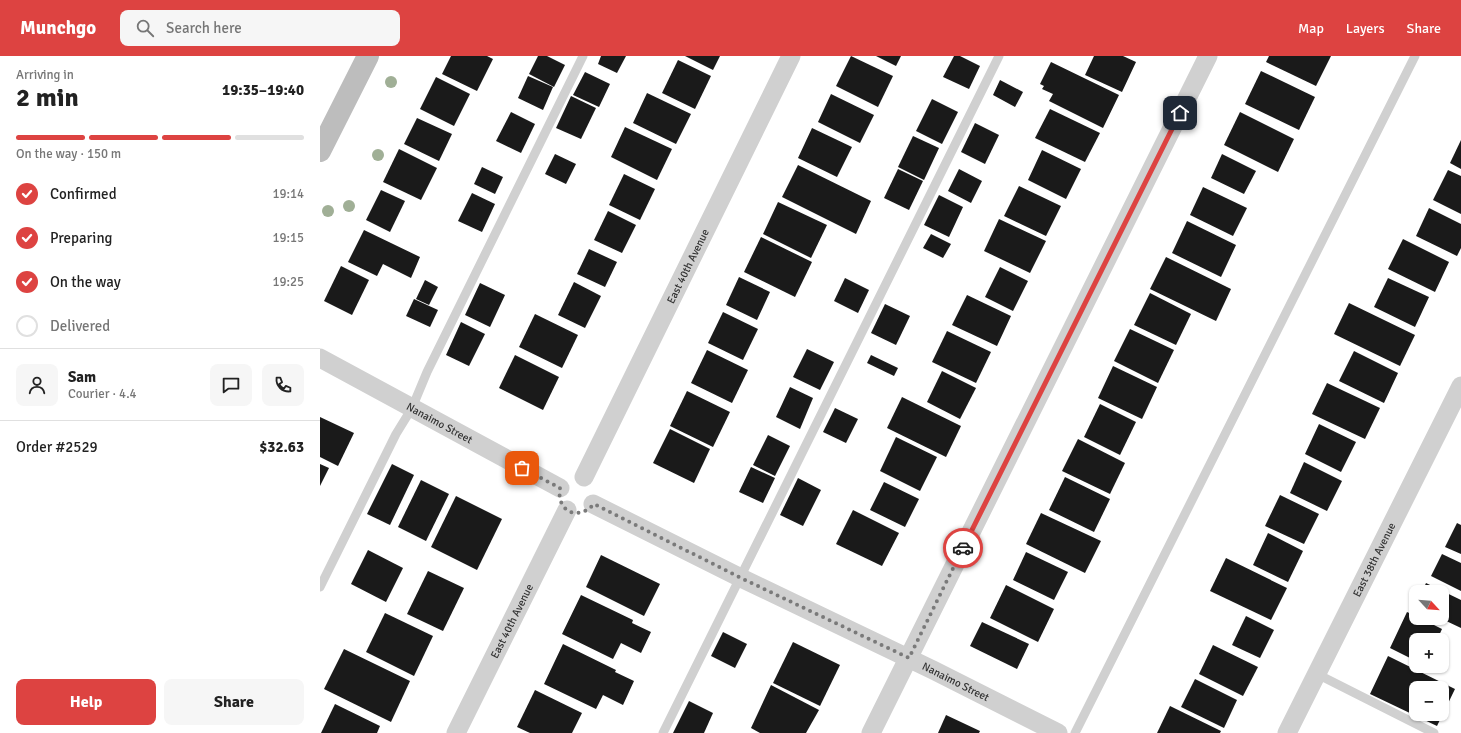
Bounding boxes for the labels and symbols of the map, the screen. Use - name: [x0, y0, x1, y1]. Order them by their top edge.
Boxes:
- pin: [1163, 96, 1197, 130]
- street label: East 40th Avenue: [664, 227, 712, 306]
- street label: Nanaimo Street: [404, 400, 475, 446]
- pin: [505, 451, 539, 485]
- street label: East 38th Avenue: [1350, 520, 1398, 599]
- courier: [943, 528, 983, 568]
- street label: East 40th Avenue: [488, 582, 536, 661]
- north arrow: [1409, 585, 1449, 625]
- street label: Nanaimo Street: [920, 660, 991, 704]

